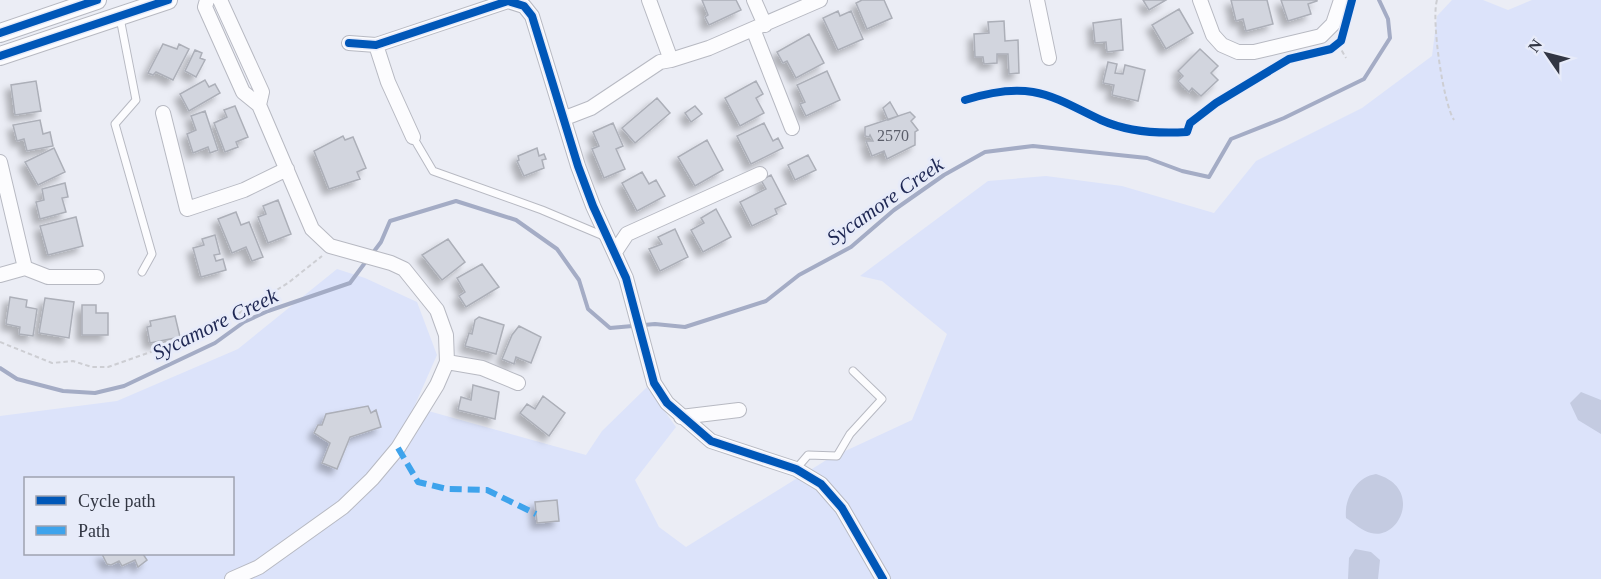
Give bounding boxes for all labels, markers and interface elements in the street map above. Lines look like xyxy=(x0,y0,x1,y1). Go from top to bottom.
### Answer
north arrow xyxy=(1517,24,1577,84)
text: N xyxy=(1525,36,1546,55)
house number: 2570 xyxy=(877,127,909,144)
water label: Sycamore Creek xyxy=(822,152,948,250)
water label: Sycamore Creek xyxy=(148,283,282,365)
legend xyxy=(24,477,234,555)
text: Cycle path xyxy=(78,491,155,511)
text: Path xyxy=(78,521,110,541)

